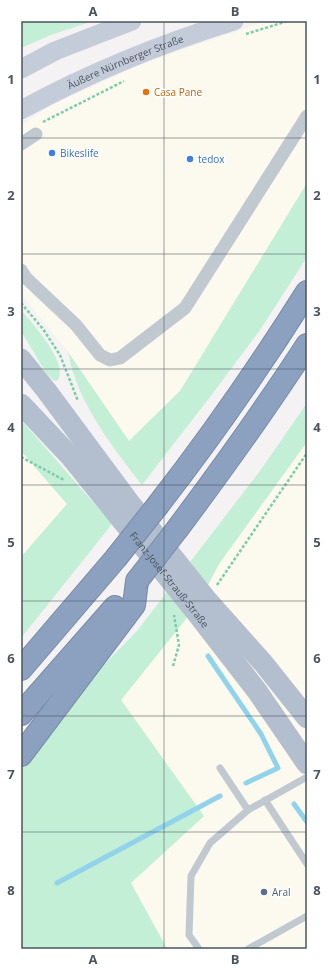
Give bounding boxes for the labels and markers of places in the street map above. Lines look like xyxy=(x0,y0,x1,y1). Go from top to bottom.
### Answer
place label: Casa Pane xyxy=(154,85,202,99)
marker: Casa Pane xyxy=(141,87,151,97)
place label: Bikeslife xyxy=(60,146,99,160)
marker: Bikeslife xyxy=(47,148,57,158)
place label: tedox xyxy=(198,152,225,166)
marker: tedox xyxy=(185,154,195,164)
place label: Aral xyxy=(272,885,291,899)
marker: Aral xyxy=(259,887,269,897)

